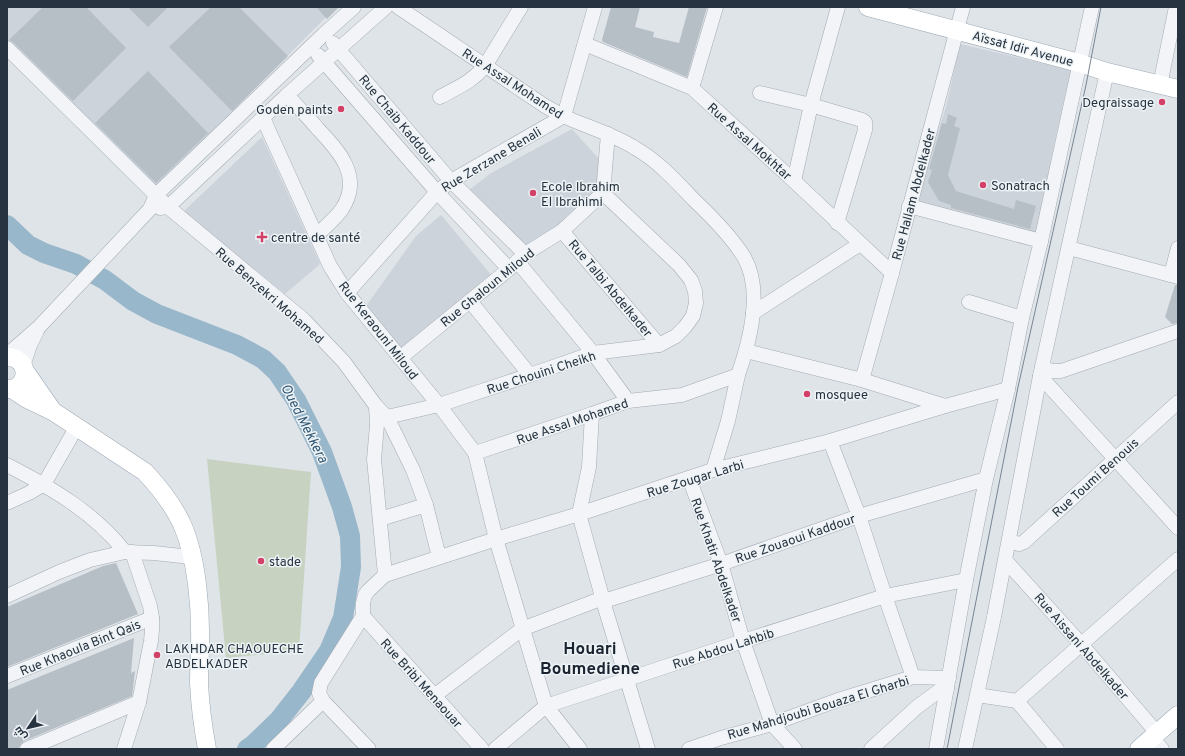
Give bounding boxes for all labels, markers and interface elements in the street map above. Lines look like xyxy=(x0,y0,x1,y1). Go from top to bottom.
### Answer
street label: Aïssat Idir Avenue xyxy=(970,29,1075,71)
street label: Rue Assal Mohamed xyxy=(458,46,565,123)
street label: Rue Chaib Kaddour xyxy=(354,72,439,168)
place label: Degraissage xyxy=(1082,96,1154,112)
marker: Degraissage xyxy=(1157,97,1167,107)
street label: Rue Assal Mokhtar xyxy=(703,100,794,185)
place label: Goden paints xyxy=(256,103,333,119)
marker: Goden paints xyxy=(336,104,346,114)
street label: Rue Zerzane Benali xyxy=(439,125,545,197)
street label: Rue Hallam Abdelkader xyxy=(890,127,940,262)
place label: Sonatrach xyxy=(991,179,1050,195)
place label: Ecole Ibrahim El Ibrahimi xyxy=(541,180,620,211)
marker: Sonatrach xyxy=(978,180,988,190)
marker: Ecole Ibrahim El Ibrahimi xyxy=(528,188,538,198)
marker: centre de santé xyxy=(256,231,268,243)
place label: centre de santé xyxy=(271,231,360,247)
street label: Rue Talbi Abdelkader xyxy=(564,237,655,341)
street label: Rue Benzekri Mohamed xyxy=(211,245,326,348)
street label: Rue Ghaloun Miloud xyxy=(438,246,539,331)
street label: Rue Keraouni Miloud xyxy=(334,279,421,384)
street label: Rue Chouini Cheikh xyxy=(485,349,598,399)
water label: Oued Mekkera xyxy=(276,381,331,467)
place label: mosquee xyxy=(815,388,868,404)
marker: mosquee xyxy=(802,389,812,399)
street label: Rue Assal Mohamed xyxy=(515,396,631,450)
street label: Rue Toumi Benouis xyxy=(1050,435,1143,522)
street label: Rue Zougar Larbi xyxy=(645,458,746,502)
street label: Rue Khatir Abdelkader xyxy=(686,496,744,625)
street label: Rue Zouaoui Kaddour xyxy=(733,512,858,568)
place label: stade xyxy=(269,555,301,571)
marker: stade xyxy=(256,556,266,566)
street label: Rue Aissani Abdelkader xyxy=(1030,590,1131,704)
street label: Rue Khaoula Bint Qais xyxy=(18,617,144,680)
street label: Rue Abdou Lahbib xyxy=(671,626,776,674)
street label: Rue Bribi Menaouar xyxy=(376,636,465,732)
district label: Houari Boumediene xyxy=(540,639,640,681)
place label: LAKHDAR CHAOUECHE ABDELKADER xyxy=(165,642,304,673)
marker: LAKHDAR CHAOUECHE ABDELKADER xyxy=(152,650,162,660)
street label: Rue Mahdjoubi Bouaza El Gharbi xyxy=(726,674,911,744)
north arrow xyxy=(8,708,48,748)
text: ش xyxy=(11,723,30,743)

